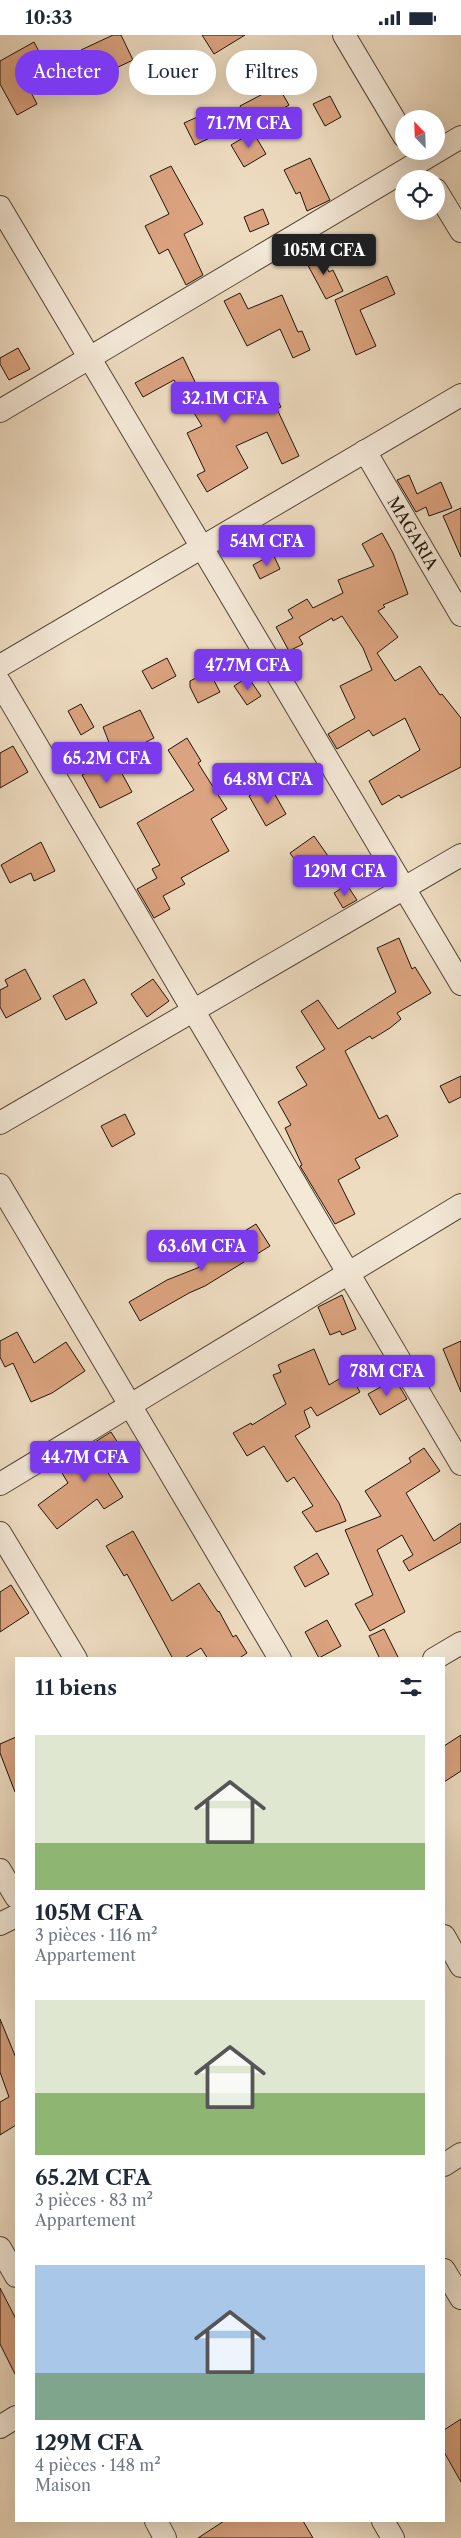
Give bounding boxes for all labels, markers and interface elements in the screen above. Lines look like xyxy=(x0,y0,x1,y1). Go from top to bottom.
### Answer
text: 10:33 xyxy=(25,6,73,29)
chip: Acheter xyxy=(15,50,119,95)
chip: Louer xyxy=(129,50,216,95)
chip: Filtres xyxy=(226,50,317,95)
pin: 71.7M CFA xyxy=(192,107,306,149)
north arrow xyxy=(395,110,445,160)
map controls xyxy=(395,110,445,220)
text: 71.7M CFA xyxy=(207,113,291,133)
button: locate xyxy=(395,170,445,220)
pin: 105M CFA xyxy=(272,233,376,276)
text: 105M CFA xyxy=(283,240,365,260)
pin: 32.1M CFA xyxy=(168,381,282,424)
text: 32.1M CFA xyxy=(182,388,268,408)
street label: MAGARIA xyxy=(383,493,443,574)
pin: 54M CFA xyxy=(221,525,313,567)
text: 54M CFA xyxy=(230,531,304,551)
pin: 47.7M CFA xyxy=(191,649,305,691)
text: 47.7M CFA xyxy=(205,655,291,675)
pin: 65.2M CFA xyxy=(50,741,164,784)
text: 65.2M CFA xyxy=(63,748,151,768)
pin: 64.8M CFA xyxy=(211,763,325,805)
text: 64.8M CFA xyxy=(223,769,313,789)
pin: 129M CFA xyxy=(293,855,397,897)
text: 129M CFA xyxy=(304,861,386,881)
pin: 63.6M CFA xyxy=(145,1229,259,1272)
text: 63.6M CFA xyxy=(158,1236,246,1256)
pin: 78M CFA xyxy=(341,1355,433,1397)
text: 78M CFA xyxy=(350,1361,424,1381)
pin: 44.7M CFA xyxy=(28,1441,142,1483)
text: 44.7M CFA xyxy=(41,1447,129,1467)
icon: filters xyxy=(397,1673,425,1701)
text: 11 biens xyxy=(35,1675,117,1700)
icon: home xyxy=(185,1767,275,1857)
text: 105M CFA xyxy=(35,1900,143,1925)
text: 3 pièces · 116 m² xyxy=(35,1925,158,1945)
text: Appartement xyxy=(35,1945,136,1965)
icon: home xyxy=(185,2032,275,2122)
text: 65.2M CFA xyxy=(35,2165,151,2190)
text: 3 pièces · 83 m² xyxy=(35,2190,153,2210)
text: Appartement xyxy=(35,2210,136,2230)
icon: home xyxy=(185,2297,275,2387)
text: 129M CFA xyxy=(35,2430,143,2455)
text: 4 pièces · 148 m² xyxy=(35,2455,161,2475)
text: Maison xyxy=(35,2475,91,2495)

